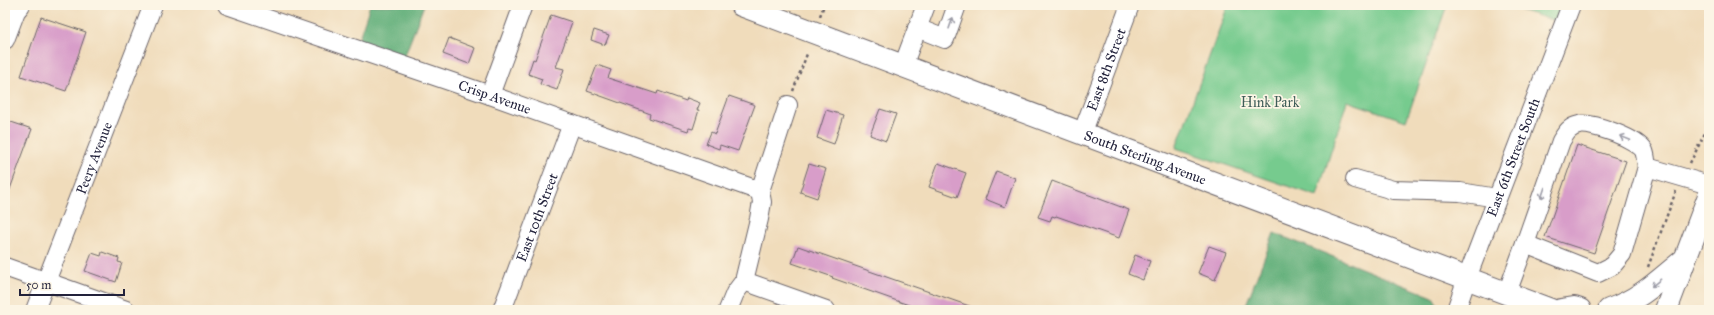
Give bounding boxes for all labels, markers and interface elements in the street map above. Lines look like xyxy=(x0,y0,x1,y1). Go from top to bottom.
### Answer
one-way arrow xyxy=(947,17,955,29)
street label: East 8th Street xyxy=(1083,26,1130,113)
street label: Crisp Avenue xyxy=(456,77,533,118)
park label: Hink Park xyxy=(1241,94,1300,111)
street label: East 6th Street South xyxy=(1483,96,1544,219)
street label: Peery Avenue xyxy=(73,119,116,197)
street label: South Sterling Avenue xyxy=(1082,127,1209,189)
one-way arrow xyxy=(1620,133,1632,141)
street label: East 10th Street xyxy=(513,171,562,264)
one-way arrow xyxy=(1539,187,1546,200)
scale bar xyxy=(20,271,124,297)
text: 50 m xyxy=(26,278,51,292)
one-way arrow xyxy=(1650,279,1661,288)

